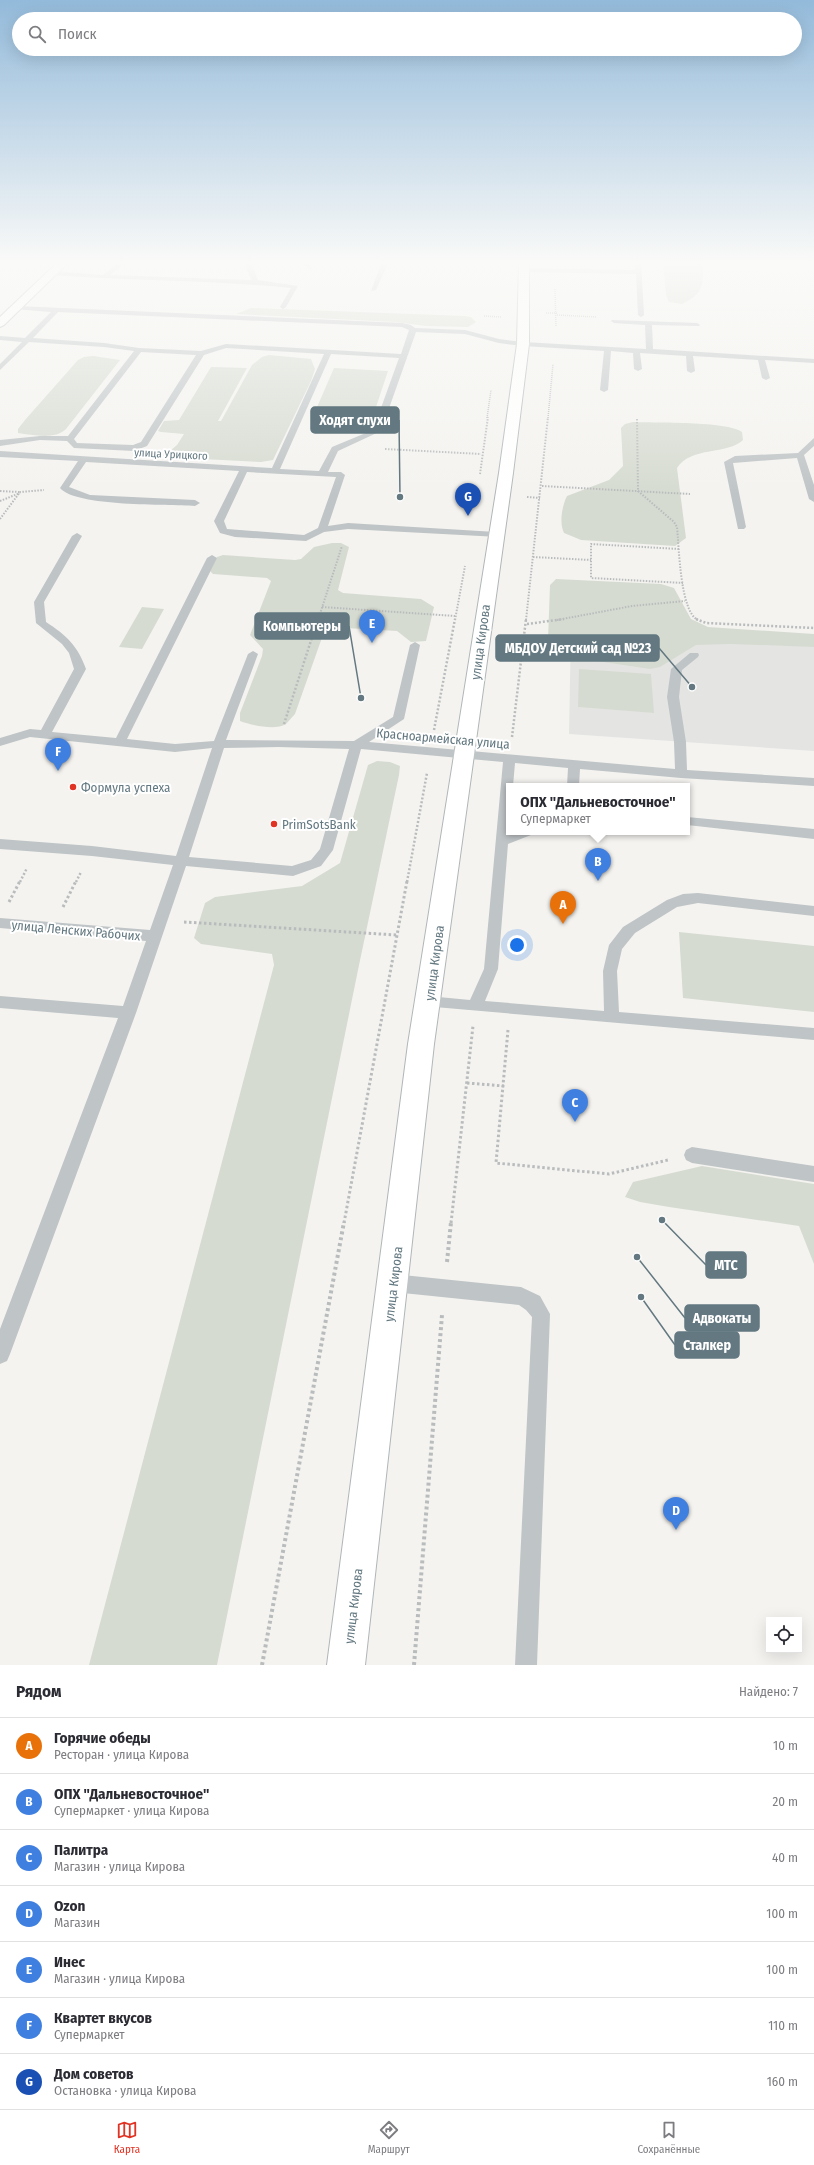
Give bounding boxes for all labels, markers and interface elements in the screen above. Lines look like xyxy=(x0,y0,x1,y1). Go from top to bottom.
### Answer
search box xyxy=(12,12,802,56)
icon: search xyxy=(26,23,48,45)
text: Поиск xyxy=(58,25,96,43)
callout: Ходят слухи xyxy=(311,407,399,433)
text: Ходят слухи xyxy=(318,412,391,429)
street label: улица Урицкого xyxy=(134,446,208,463)
pin: G xyxy=(455,483,481,516)
street label: улица Кирова xyxy=(468,603,493,681)
pin: E xyxy=(359,610,385,643)
callout: Компьютеры xyxy=(255,613,349,639)
text: Компьютеры xyxy=(263,618,341,635)
callout: МБДОУ Детский сад №23 xyxy=(496,635,659,661)
text: МБДОУ Детский сад №23 xyxy=(505,640,652,657)
street label: Красноармейская улица xyxy=(376,725,510,752)
pin: F xyxy=(45,738,71,771)
place label: Формула успеха xyxy=(81,780,170,795)
marker: Формула успеха xyxy=(68,782,78,792)
popup xyxy=(506,783,690,835)
text: ОПХ "Дальневосточное" xyxy=(520,793,676,811)
text: Супермаркет xyxy=(520,811,591,826)
place label: PrimSotsBank xyxy=(282,817,357,832)
marker: PrimSotsBank xyxy=(269,819,279,829)
pin: B xyxy=(585,848,611,881)
pin: A xyxy=(550,891,576,924)
street label: улица Ленских Рабочих xyxy=(11,917,141,944)
street label: улица Кирова xyxy=(422,924,447,1002)
your location xyxy=(507,935,527,955)
pin: C xyxy=(562,1089,588,1122)
street label: улица Кирова xyxy=(381,1245,406,1323)
callout: МТС xyxy=(706,1252,746,1278)
text: МТС xyxy=(714,1257,738,1274)
callout: Адвокаты xyxy=(685,1305,759,1331)
text: Адвокаты xyxy=(692,1310,751,1327)
callout: Сталкер xyxy=(675,1332,739,1358)
text: Сталкер xyxy=(683,1337,731,1354)
pin: D xyxy=(663,1497,689,1530)
street label: улица Кирова xyxy=(341,1567,366,1645)
map controls xyxy=(766,1617,802,1653)
button: locate xyxy=(766,1617,802,1653)
text: Рядом xyxy=(16,1681,61,1702)
text: Найдено: 7 xyxy=(739,1684,798,1699)
text: Горячие обеды xyxy=(54,1729,151,1747)
text: A xyxy=(25,1738,33,1753)
text: 10 m xyxy=(773,1738,798,1753)
text: Ресторан · улица Кирова xyxy=(54,1747,189,1762)
text: ОПХ "Дальневосточное" xyxy=(54,1785,209,1803)
text: B xyxy=(25,1794,33,1809)
text: 20 m xyxy=(772,1794,798,1809)
text: Супермаркет · улица Кирова xyxy=(54,1803,210,1818)
text: Палитра xyxy=(54,1841,108,1859)
text: C xyxy=(26,1850,32,1865)
text: 40 m xyxy=(772,1850,798,1865)
text: Магазин · улица Кирова xyxy=(54,1859,185,1874)
text: Ozon xyxy=(54,1897,85,1915)
text: D xyxy=(25,1906,33,1921)
text: 100 m xyxy=(766,1906,798,1921)
text: Магазин xyxy=(54,1915,100,1930)
text: Инес xyxy=(54,1953,85,1971)
text: E xyxy=(26,1962,32,1977)
text: 100 m xyxy=(766,1962,798,1977)
text: Магазин · улица Кирова xyxy=(54,1971,185,1986)
text: Квартет вкусов xyxy=(54,2009,152,2027)
text: F xyxy=(26,2018,32,2033)
text: 110 m xyxy=(768,2018,798,2033)
text: Супермаркет xyxy=(54,2027,125,2042)
text: Дом советов xyxy=(54,2065,134,2083)
text: G xyxy=(25,2074,33,2089)
text: 160 m xyxy=(767,2074,798,2089)
text: Остановка · улица Кирова xyxy=(54,2083,196,2098)
tab: Карта xyxy=(114,2119,140,2156)
tab: Маршрут xyxy=(368,2119,410,2156)
tab: Сохранённые xyxy=(637,2119,700,2156)

